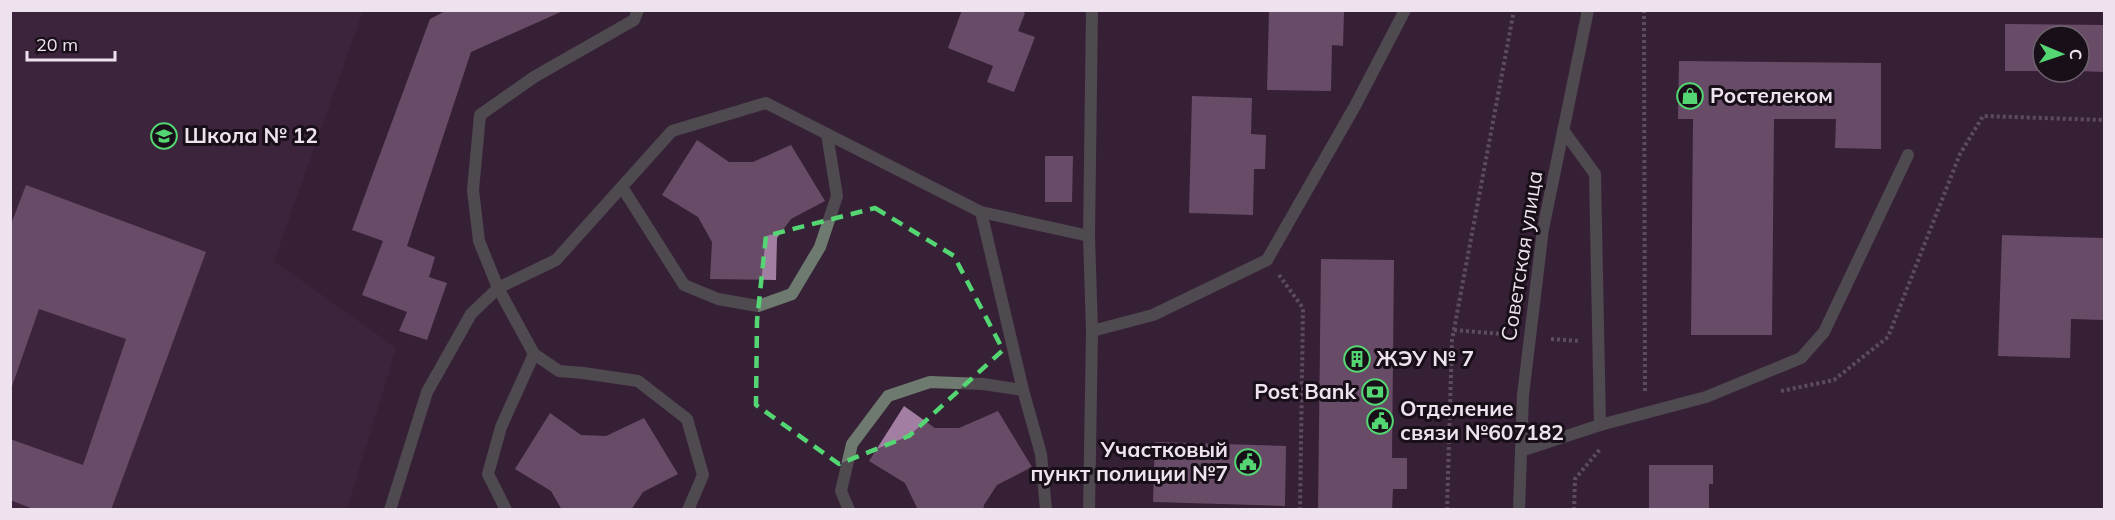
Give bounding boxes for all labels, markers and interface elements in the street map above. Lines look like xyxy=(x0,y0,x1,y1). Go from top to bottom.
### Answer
scale bar xyxy=(27,24,116,62)
north arrow xyxy=(2031,24,2091,84)
text: 20 m xyxy=(36,33,78,56)
text: С xyxy=(2066,49,2086,60)
shop icon: Ростелеком xyxy=(1675,81,1705,111)
place label: Ростелеком xyxy=(1710,82,1833,108)
school or university icon: Школа № 12 xyxy=(149,121,179,151)
place label: Школа № 12 xyxy=(184,122,318,148)
street label: Советская улица xyxy=(1495,169,1547,343)
building icon: ЖЭУ № 7 xyxy=(1342,344,1372,374)
place label: ЖЭУ № 7 xyxy=(1376,345,1474,371)
bank icon: Post Bank xyxy=(1360,377,1390,407)
place label: Post Bank xyxy=(1254,378,1356,404)
place label: Отделение связи №607182 xyxy=(1400,395,1564,445)
public building icon: Отделение связи №607182 xyxy=(1365,406,1395,436)
place label: Участковый пункт полиции №7 xyxy=(1030,436,1228,486)
public building icon: Участковый пункт полиции №7 xyxy=(1233,447,1263,477)

